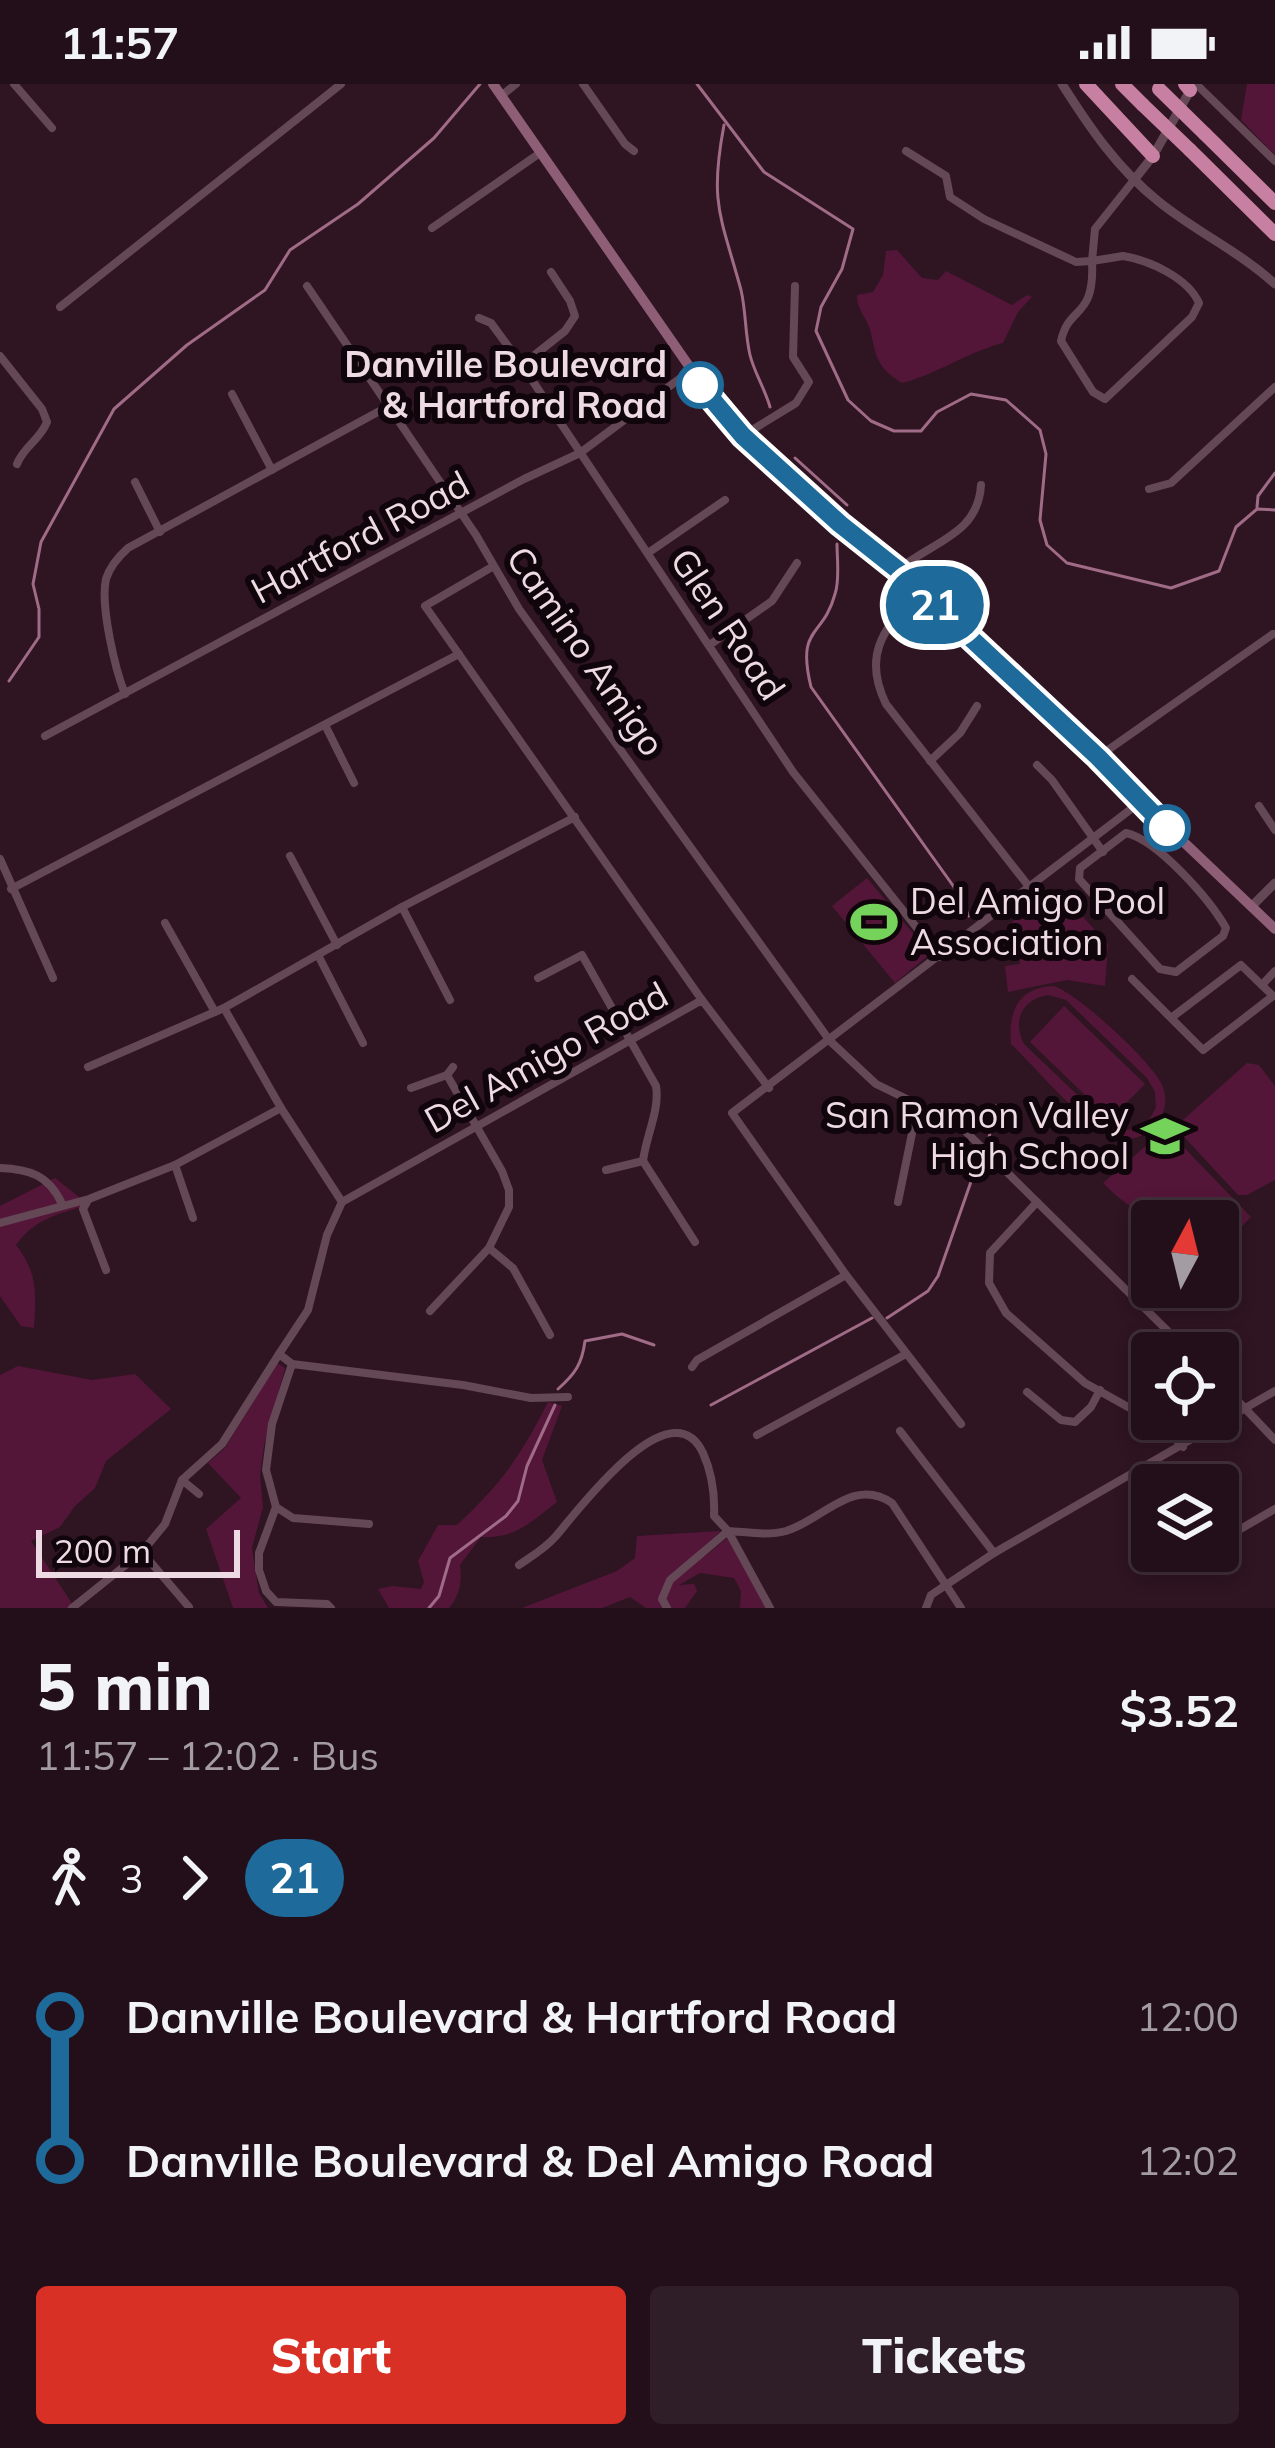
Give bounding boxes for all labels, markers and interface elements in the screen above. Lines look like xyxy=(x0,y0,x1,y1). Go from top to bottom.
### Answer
text: 11:57 xyxy=(60,14,179,70)
place label: Danville Boulevard & Hartford Road xyxy=(344,341,667,427)
marker: Danville Boulevard & Hartford Road xyxy=(678,363,722,407)
street label: Hartford Road xyxy=(243,460,476,613)
street label: Camino Amigo xyxy=(497,537,675,764)
street label: Glen Road xyxy=(661,539,795,708)
line badge: 21 xyxy=(881,566,989,644)
text: 21 xyxy=(910,578,960,631)
unlabelled marker xyxy=(1145,806,1189,850)
place label: Del Amigo Pool Association xyxy=(910,878,1165,964)
sports icon: Del Amigo Pool Association xyxy=(849,897,899,947)
street label: Del Amigo Road xyxy=(416,971,675,1142)
place label: San Ramon Valley High School xyxy=(825,1092,1129,1178)
school or university icon: San Ramon Valley High School xyxy=(1140,1111,1190,1161)
north arrow xyxy=(1131,1200,1239,1308)
map controls xyxy=(1131,1200,1239,1572)
button: locate xyxy=(1131,1332,1239,1440)
button: layers xyxy=(1131,1464,1239,1572)
scale bar xyxy=(36,1524,240,1577)
text: 200 m xyxy=(54,1530,151,1571)
text: 5 min xyxy=(36,1644,213,1727)
text: $3.52 xyxy=(1120,1682,1239,1738)
text: 11:57 – 12:02 · Bus xyxy=(36,1731,379,1780)
icon: walk xyxy=(36,1845,102,1911)
icon: forward xyxy=(161,1845,227,1911)
text: 21 xyxy=(269,1851,320,1904)
text: 3 xyxy=(120,1854,143,1903)
text: Danville Boulevard & Hartford Road xyxy=(126,1988,897,2044)
text: 12:00 xyxy=(1137,1992,1239,2041)
text: Danville Boulevard & Del Amigo Road xyxy=(126,2132,935,2188)
text: 12:02 xyxy=(1137,2136,1239,2185)
button: Start xyxy=(36,2286,626,2424)
button: Tickets xyxy=(650,2286,1239,2424)

